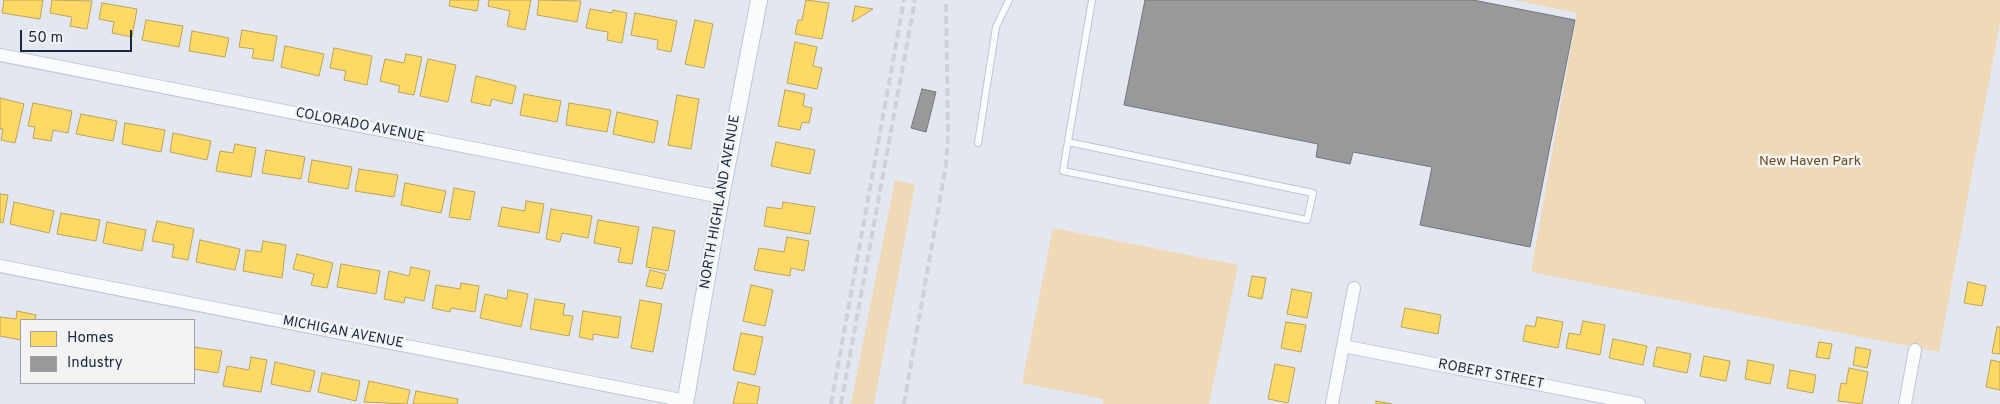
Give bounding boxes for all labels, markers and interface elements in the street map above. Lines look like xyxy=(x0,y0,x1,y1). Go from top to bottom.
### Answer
scale bar xyxy=(22,20,135,52)
text: 50 m xyxy=(28,29,63,48)
street label: COLORADO AVENUE xyxy=(294,105,426,147)
street label: NORTH HIGHLAND AVENUE xyxy=(697,114,745,290)
park label: New Haven Park xyxy=(1759,154,1861,170)
street label: MICHIGAN AVENUE xyxy=(281,313,405,353)
legend xyxy=(20,319,195,384)
text: Homes xyxy=(67,329,114,348)
text: Industry xyxy=(67,354,123,373)
street label: ROBERT STREET xyxy=(1437,356,1545,394)

